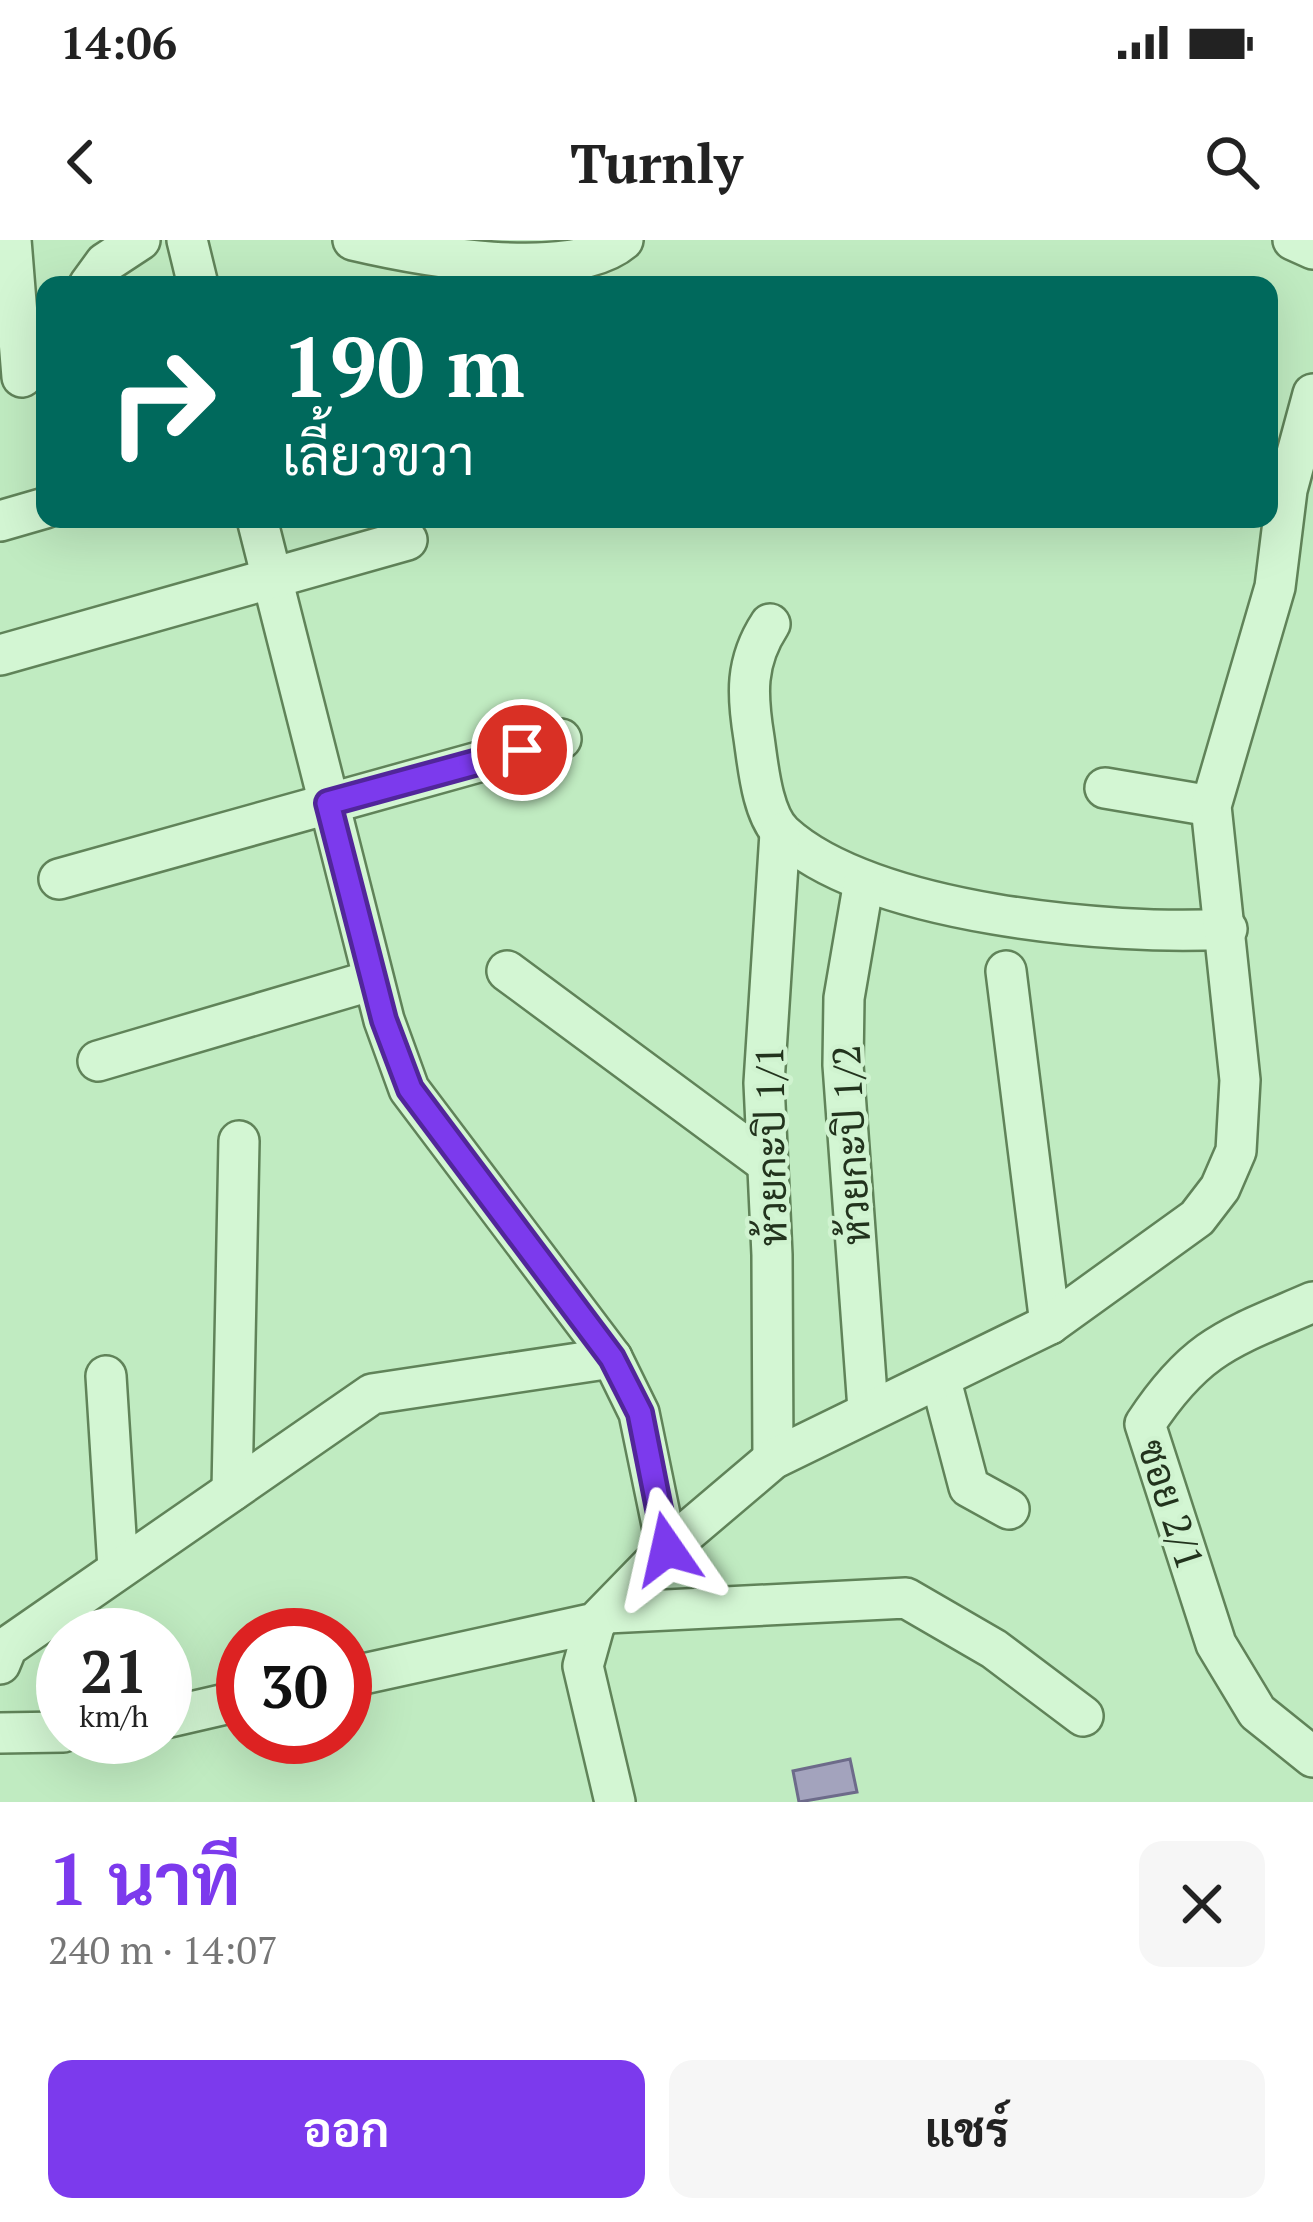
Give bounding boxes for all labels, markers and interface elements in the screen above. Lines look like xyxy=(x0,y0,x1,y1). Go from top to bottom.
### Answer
text: 14:06 xyxy=(60,12,177,72)
text: Turnly xyxy=(570,127,743,198)
icon: back xyxy=(48,129,114,195)
icon: search xyxy=(1199,129,1265,195)
text: 190 m xyxy=(282,310,525,421)
icon: right xyxy=(84,324,240,480)
text: เลี้ยวขวา xyxy=(282,419,475,490)
pin xyxy=(471,699,573,801)
icon: arrive xyxy=(489,717,555,783)
street label: ห้วยกะปิ 1/2 xyxy=(819,1044,881,1246)
street label: ห้วยกะปิ 1/1 xyxy=(742,1045,798,1247)
street label: ซอย 2/1 xyxy=(1127,1432,1217,1576)
position arrow xyxy=(604,1486,730,1612)
speed limit sign: 30 xyxy=(216,1608,372,1764)
text: 21 xyxy=(80,1631,148,1710)
text: km/h xyxy=(79,1696,149,1736)
text: 1 นาที xyxy=(48,1830,240,1926)
button: close xyxy=(1139,1841,1265,1967)
text: 240 m · 14:07 xyxy=(48,1923,278,1975)
button: ออก xyxy=(48,2060,645,2198)
button: แชร์ xyxy=(669,2060,1265,2198)

